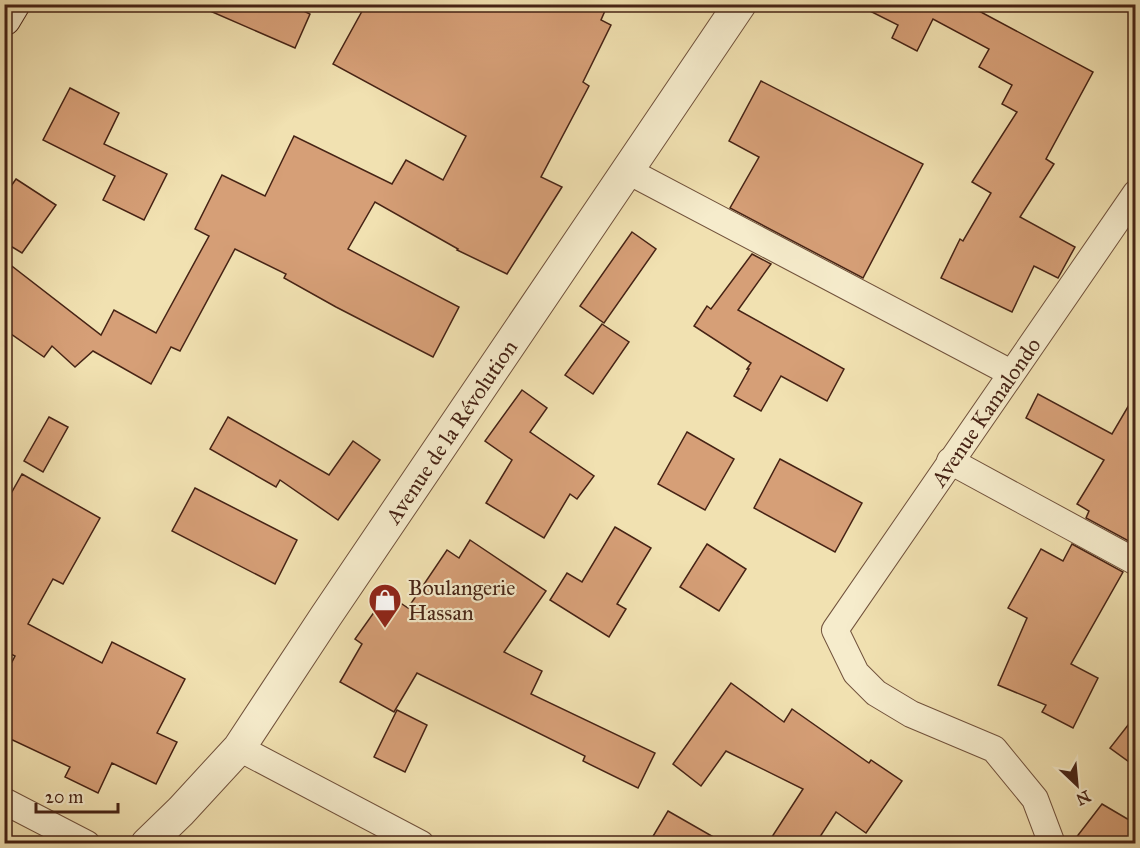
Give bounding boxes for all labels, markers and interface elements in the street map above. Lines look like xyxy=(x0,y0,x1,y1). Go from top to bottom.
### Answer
street label: Avenue Kamalondo xyxy=(925,332,1047,492)
street label: Avenue de la Révolution xyxy=(379,334,523,530)
place label: Boulangerie Hassan xyxy=(408,574,515,626)
shop icon: Boulangerie Hassan xyxy=(367,582,403,629)
north arrow xyxy=(1047,755,1107,815)
scale bar xyxy=(36,776,118,814)
text: 20 m xyxy=(45,786,83,808)
text: N xyxy=(1073,787,1094,810)

